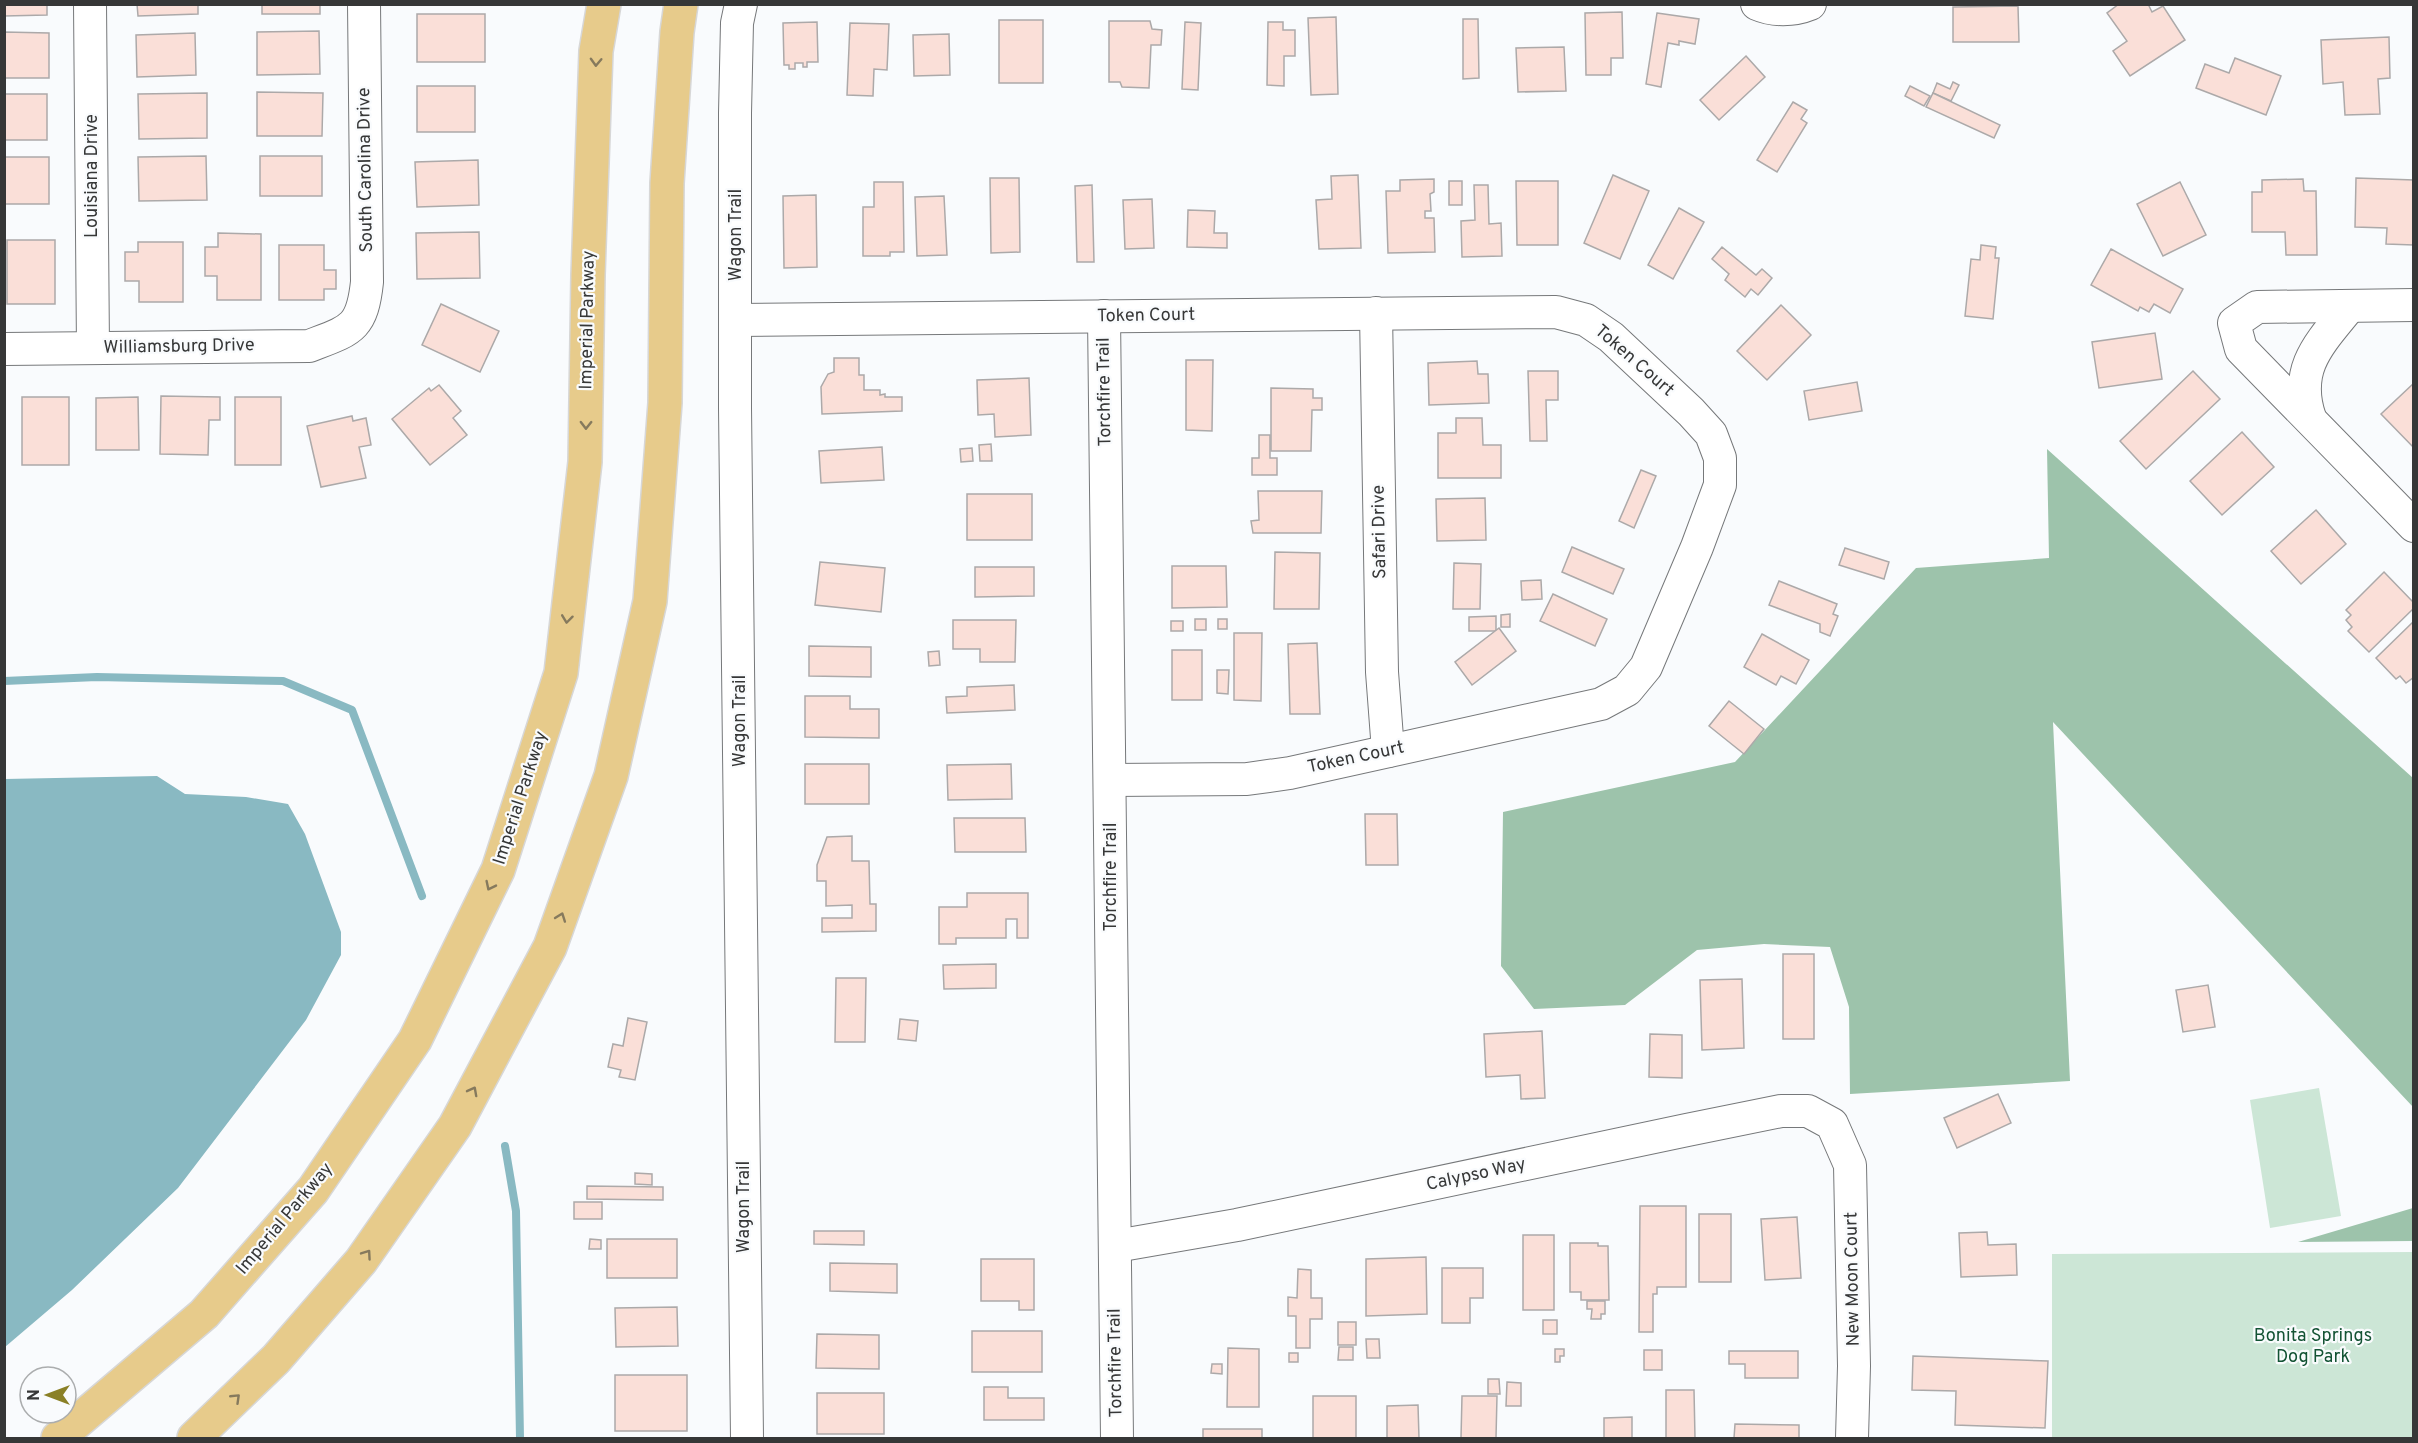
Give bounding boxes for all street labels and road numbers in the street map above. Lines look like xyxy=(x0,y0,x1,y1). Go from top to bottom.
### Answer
street label: South Carolina Drive xyxy=(353,87,379,253)
street label: Louisiana Drive xyxy=(81,114,104,238)
street label: Wagon Trail xyxy=(725,189,748,281)
street label: Imperial Parkway xyxy=(575,250,601,390)
street label: Token Court xyxy=(1097,304,1195,328)
street label: Token Court xyxy=(1589,320,1679,402)
street label: Williamsburg Drive xyxy=(103,334,255,360)
street label: Torchfire Trail xyxy=(1093,337,1117,447)
street label: Safari Drive xyxy=(1368,485,1392,579)
street label: Wagon Trail xyxy=(729,675,752,767)
street label: Imperial Parkway xyxy=(489,728,553,868)
street label: Token Court xyxy=(1306,737,1406,779)
street label: Torchfire Trail xyxy=(1100,822,1123,932)
street label: Calypso Way xyxy=(1424,1153,1528,1197)
street label: Imperial Parkway xyxy=(231,1158,339,1280)
street label: Wagon Trail xyxy=(733,1161,756,1253)
street label: New Moon Court xyxy=(1840,1211,1866,1347)
street label: Torchfire Trail xyxy=(1104,1308,1128,1418)

